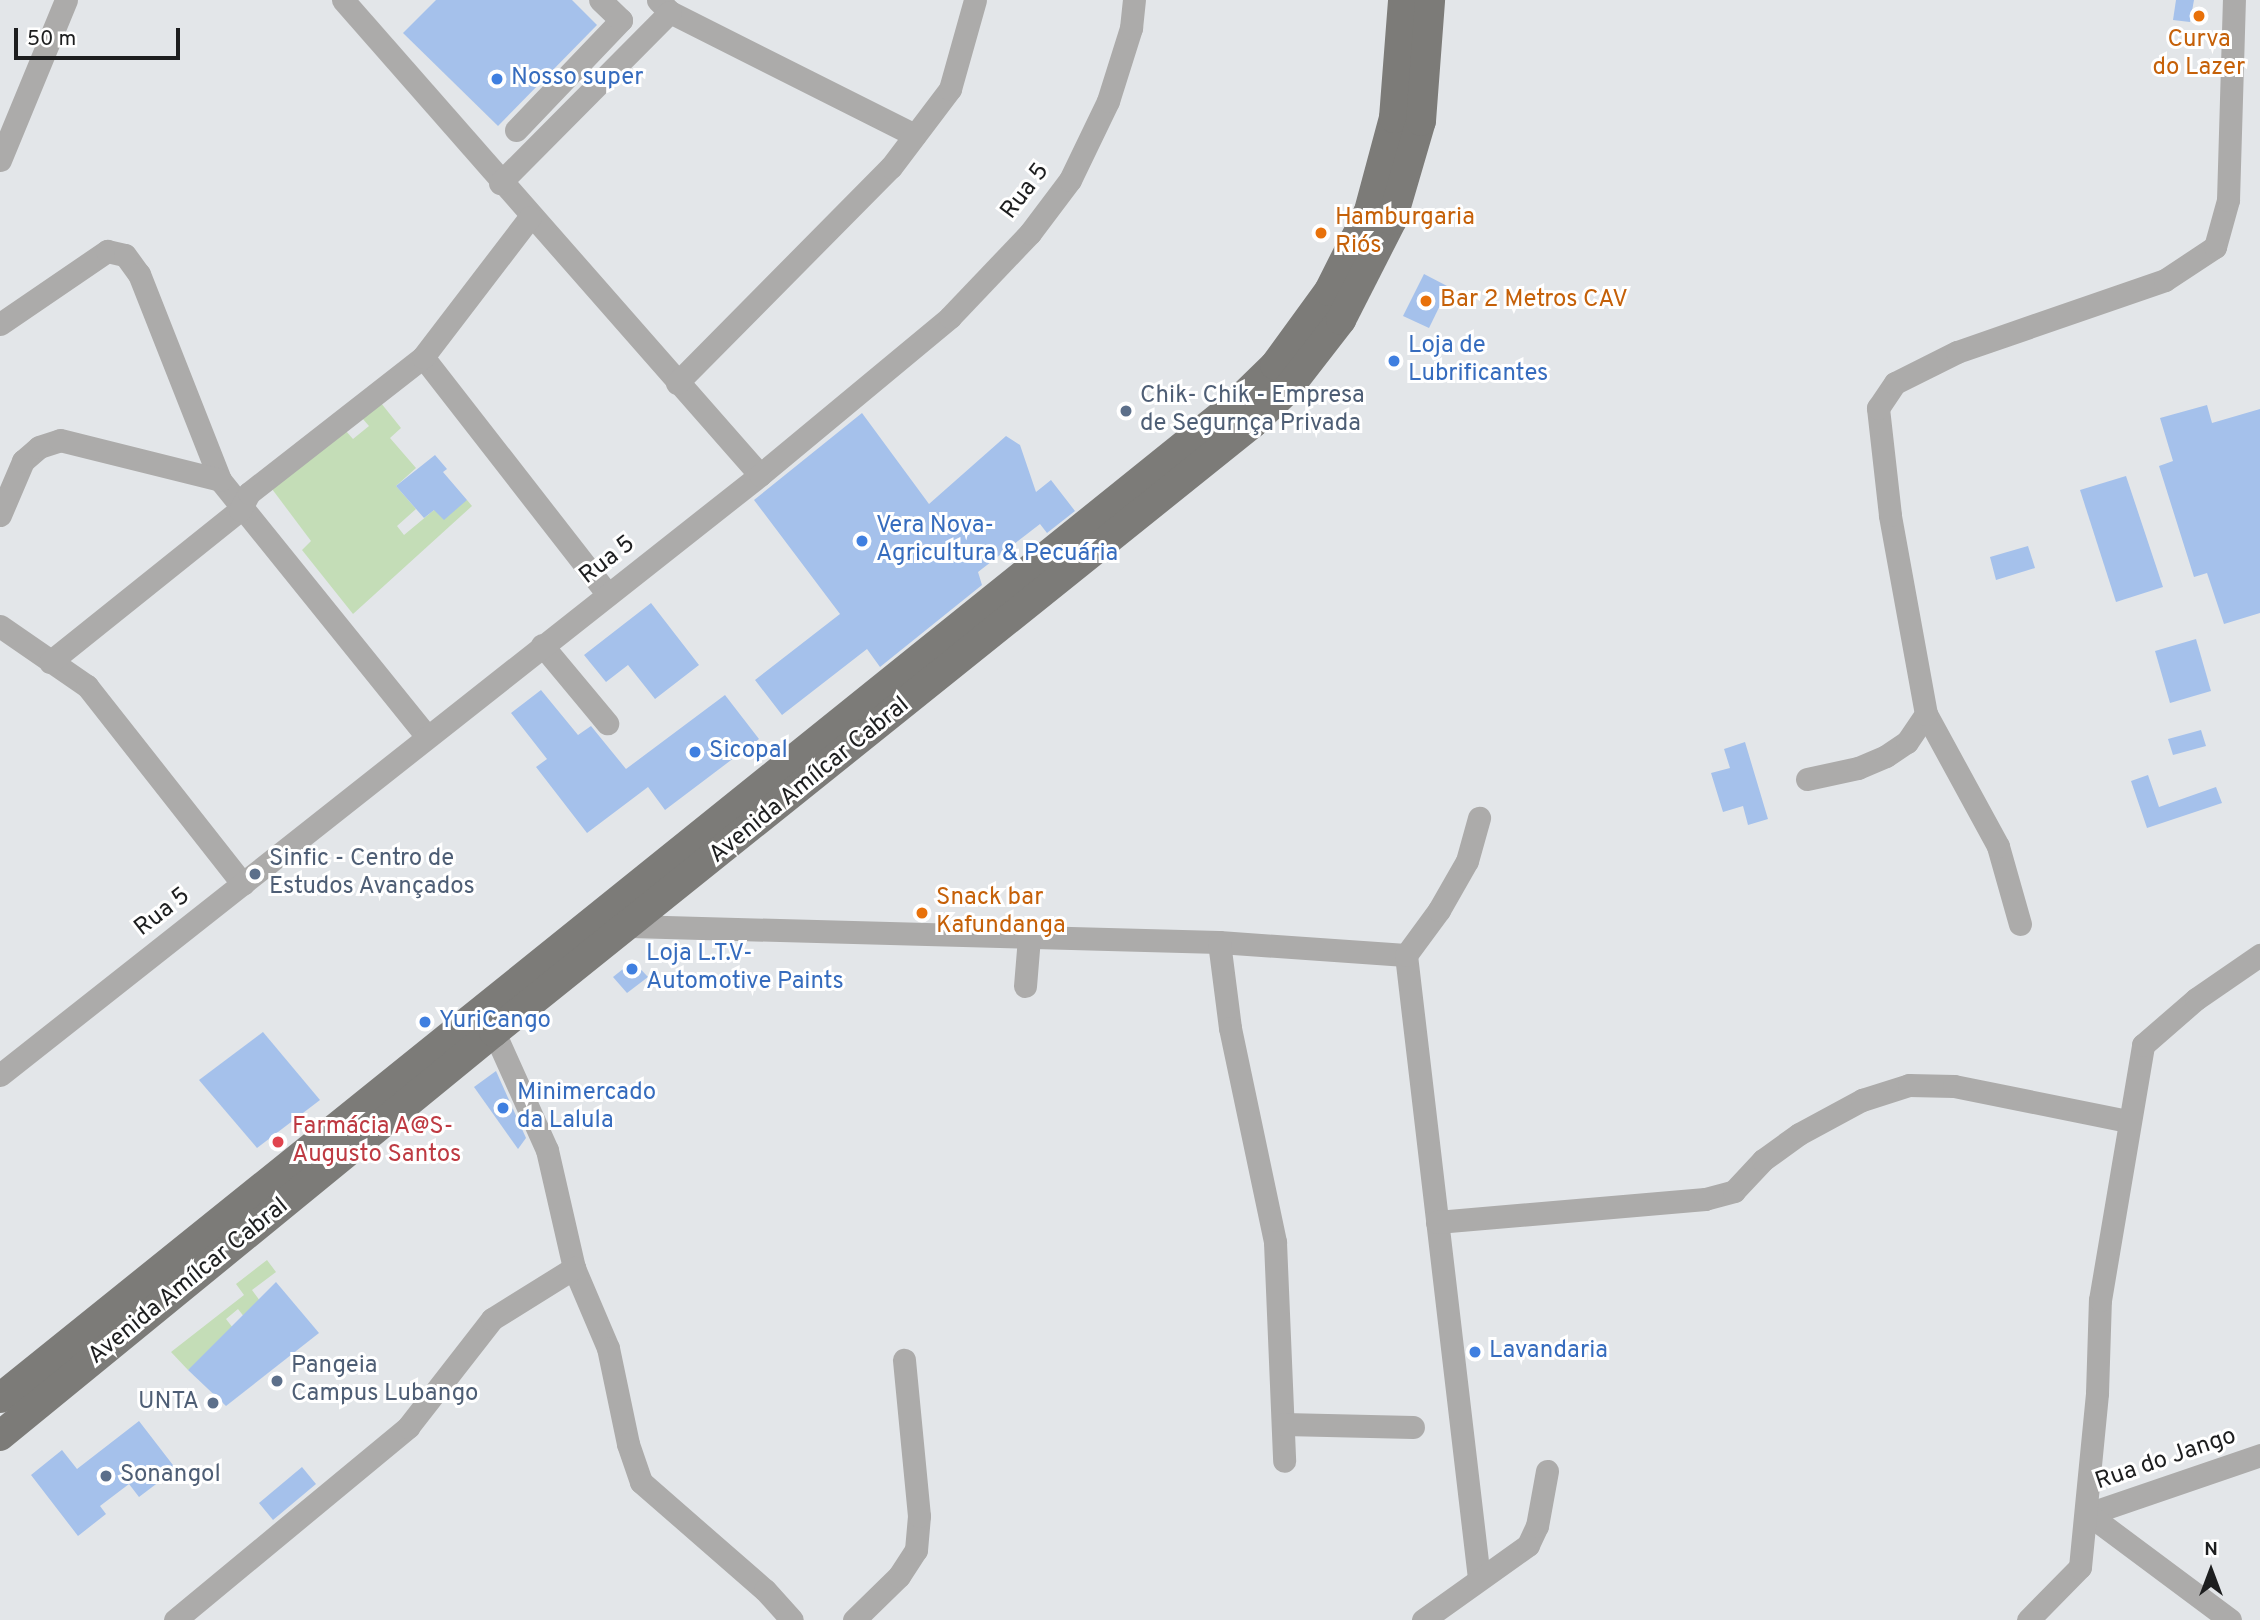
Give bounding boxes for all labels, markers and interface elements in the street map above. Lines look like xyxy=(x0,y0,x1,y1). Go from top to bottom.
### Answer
marker: Curva do Lazer xyxy=(2191,8,2207,24)
scale bar xyxy=(18,14,184,58)
text: 50 m xyxy=(27,26,76,53)
place label: Curva do Lazer xyxy=(2153,27,2245,83)
place label: Nosso super xyxy=(511,65,644,93)
marker: Nosso super xyxy=(489,71,505,87)
street label: Rua 5 xyxy=(996,158,1056,226)
place label: Hamburgaria Rio´s xyxy=(1335,205,1475,261)
marker: Hamburgaria Rio´s xyxy=(1313,225,1329,241)
place label: Bar 2 Metros CAV xyxy=(1440,287,1628,315)
marker: Bar 2 Metros CAV xyxy=(1418,293,1434,309)
place label: Loja de Lubrificantes xyxy=(1408,333,1548,389)
marker: Loja de Lubrificantes xyxy=(1386,353,1402,369)
place label: Chik- Chik - Empresa de Segurnça Privada xyxy=(1140,383,1365,439)
marker: Chik- Chik - Empresa de Segurnça Privada xyxy=(1118,403,1134,419)
place label: Vera Nova- Agricultura & Pecuária xyxy=(876,513,1118,569)
street label: Rua 5 xyxy=(575,530,641,592)
marker: Vera Nova- Agricultura & Pecuária xyxy=(854,533,870,549)
street label: Avenida Amílcar Cabral xyxy=(704,691,916,871)
place label: Sicopal xyxy=(709,738,788,766)
marker: Sicopal xyxy=(687,744,703,760)
place label: Sinfic - Centro de Estudos Avançados xyxy=(269,846,476,902)
marker: Sinfic - Centro de Estudos Avançados xyxy=(247,866,263,882)
street label: Rua 5 xyxy=(130,882,196,944)
place label: Snack bar Kafundanga xyxy=(936,885,1066,941)
marker: Snack bar Kafundanga xyxy=(914,905,930,921)
place label: Loja L.T.V- Automotive Paints xyxy=(646,941,844,997)
marker: Loja L.T.V- Automotive Paints xyxy=(624,961,640,977)
place label: YuriCango xyxy=(439,1008,551,1036)
marker: YuriCango xyxy=(417,1014,433,1030)
place label: Minimercado da Lalula xyxy=(517,1080,656,1136)
marker: Minimercado da Lalula xyxy=(495,1100,511,1116)
place label: Farmácia A@S- Augusto Santos xyxy=(292,1114,461,1170)
marker: Farmácia A@S- Augusto Santos xyxy=(270,1134,286,1150)
street label: Avenida Amílcar Cabral xyxy=(83,1192,295,1372)
place label: Lavandaria xyxy=(1489,1338,1608,1366)
marker: Lavandaria xyxy=(1467,1344,1483,1360)
place label: Pangeia Campus Lubango xyxy=(291,1353,478,1409)
marker: Pangeia Campus Lubango xyxy=(269,1373,285,1389)
place label: UNTA xyxy=(138,1389,199,1417)
marker: UNTA xyxy=(205,1395,221,1411)
street label: Rua do Jango xyxy=(2092,1422,2240,1498)
place label: Sonangol xyxy=(120,1462,221,1490)
marker: Sonangol xyxy=(98,1468,114,1484)
north arrow xyxy=(2176,1536,2246,1606)
text: N xyxy=(2204,1538,2218,1562)

